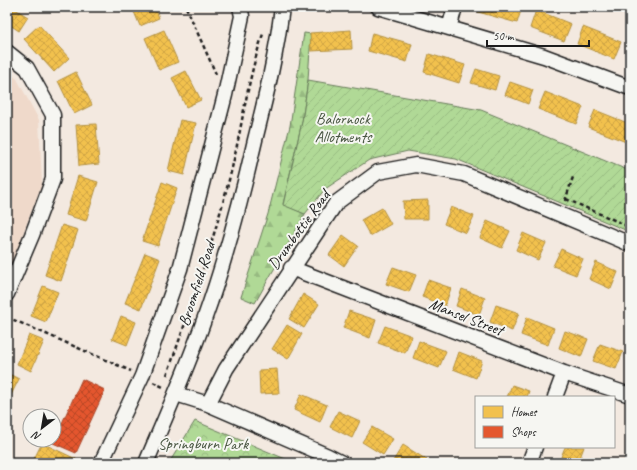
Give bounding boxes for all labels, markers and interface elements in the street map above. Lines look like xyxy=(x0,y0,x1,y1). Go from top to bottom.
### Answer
scale bar xyxy=(487,22,589,48)
text: 50 m xyxy=(493,28,515,44)
park label: Balornock Allotments xyxy=(315,109,373,147)
street label: Drumbottie Road xyxy=(264,184,336,274)
street label: Broomfield Road xyxy=(174,237,221,329)
street label: Mansel Street xyxy=(426,294,508,341)
legend xyxy=(475,396,615,448)
text: Homes xyxy=(511,404,538,420)
north arrow xyxy=(22,408,62,448)
text: Shops xyxy=(511,424,536,440)
text: N xyxy=(28,428,43,444)
park label: Springburn Park xyxy=(158,434,249,454)

